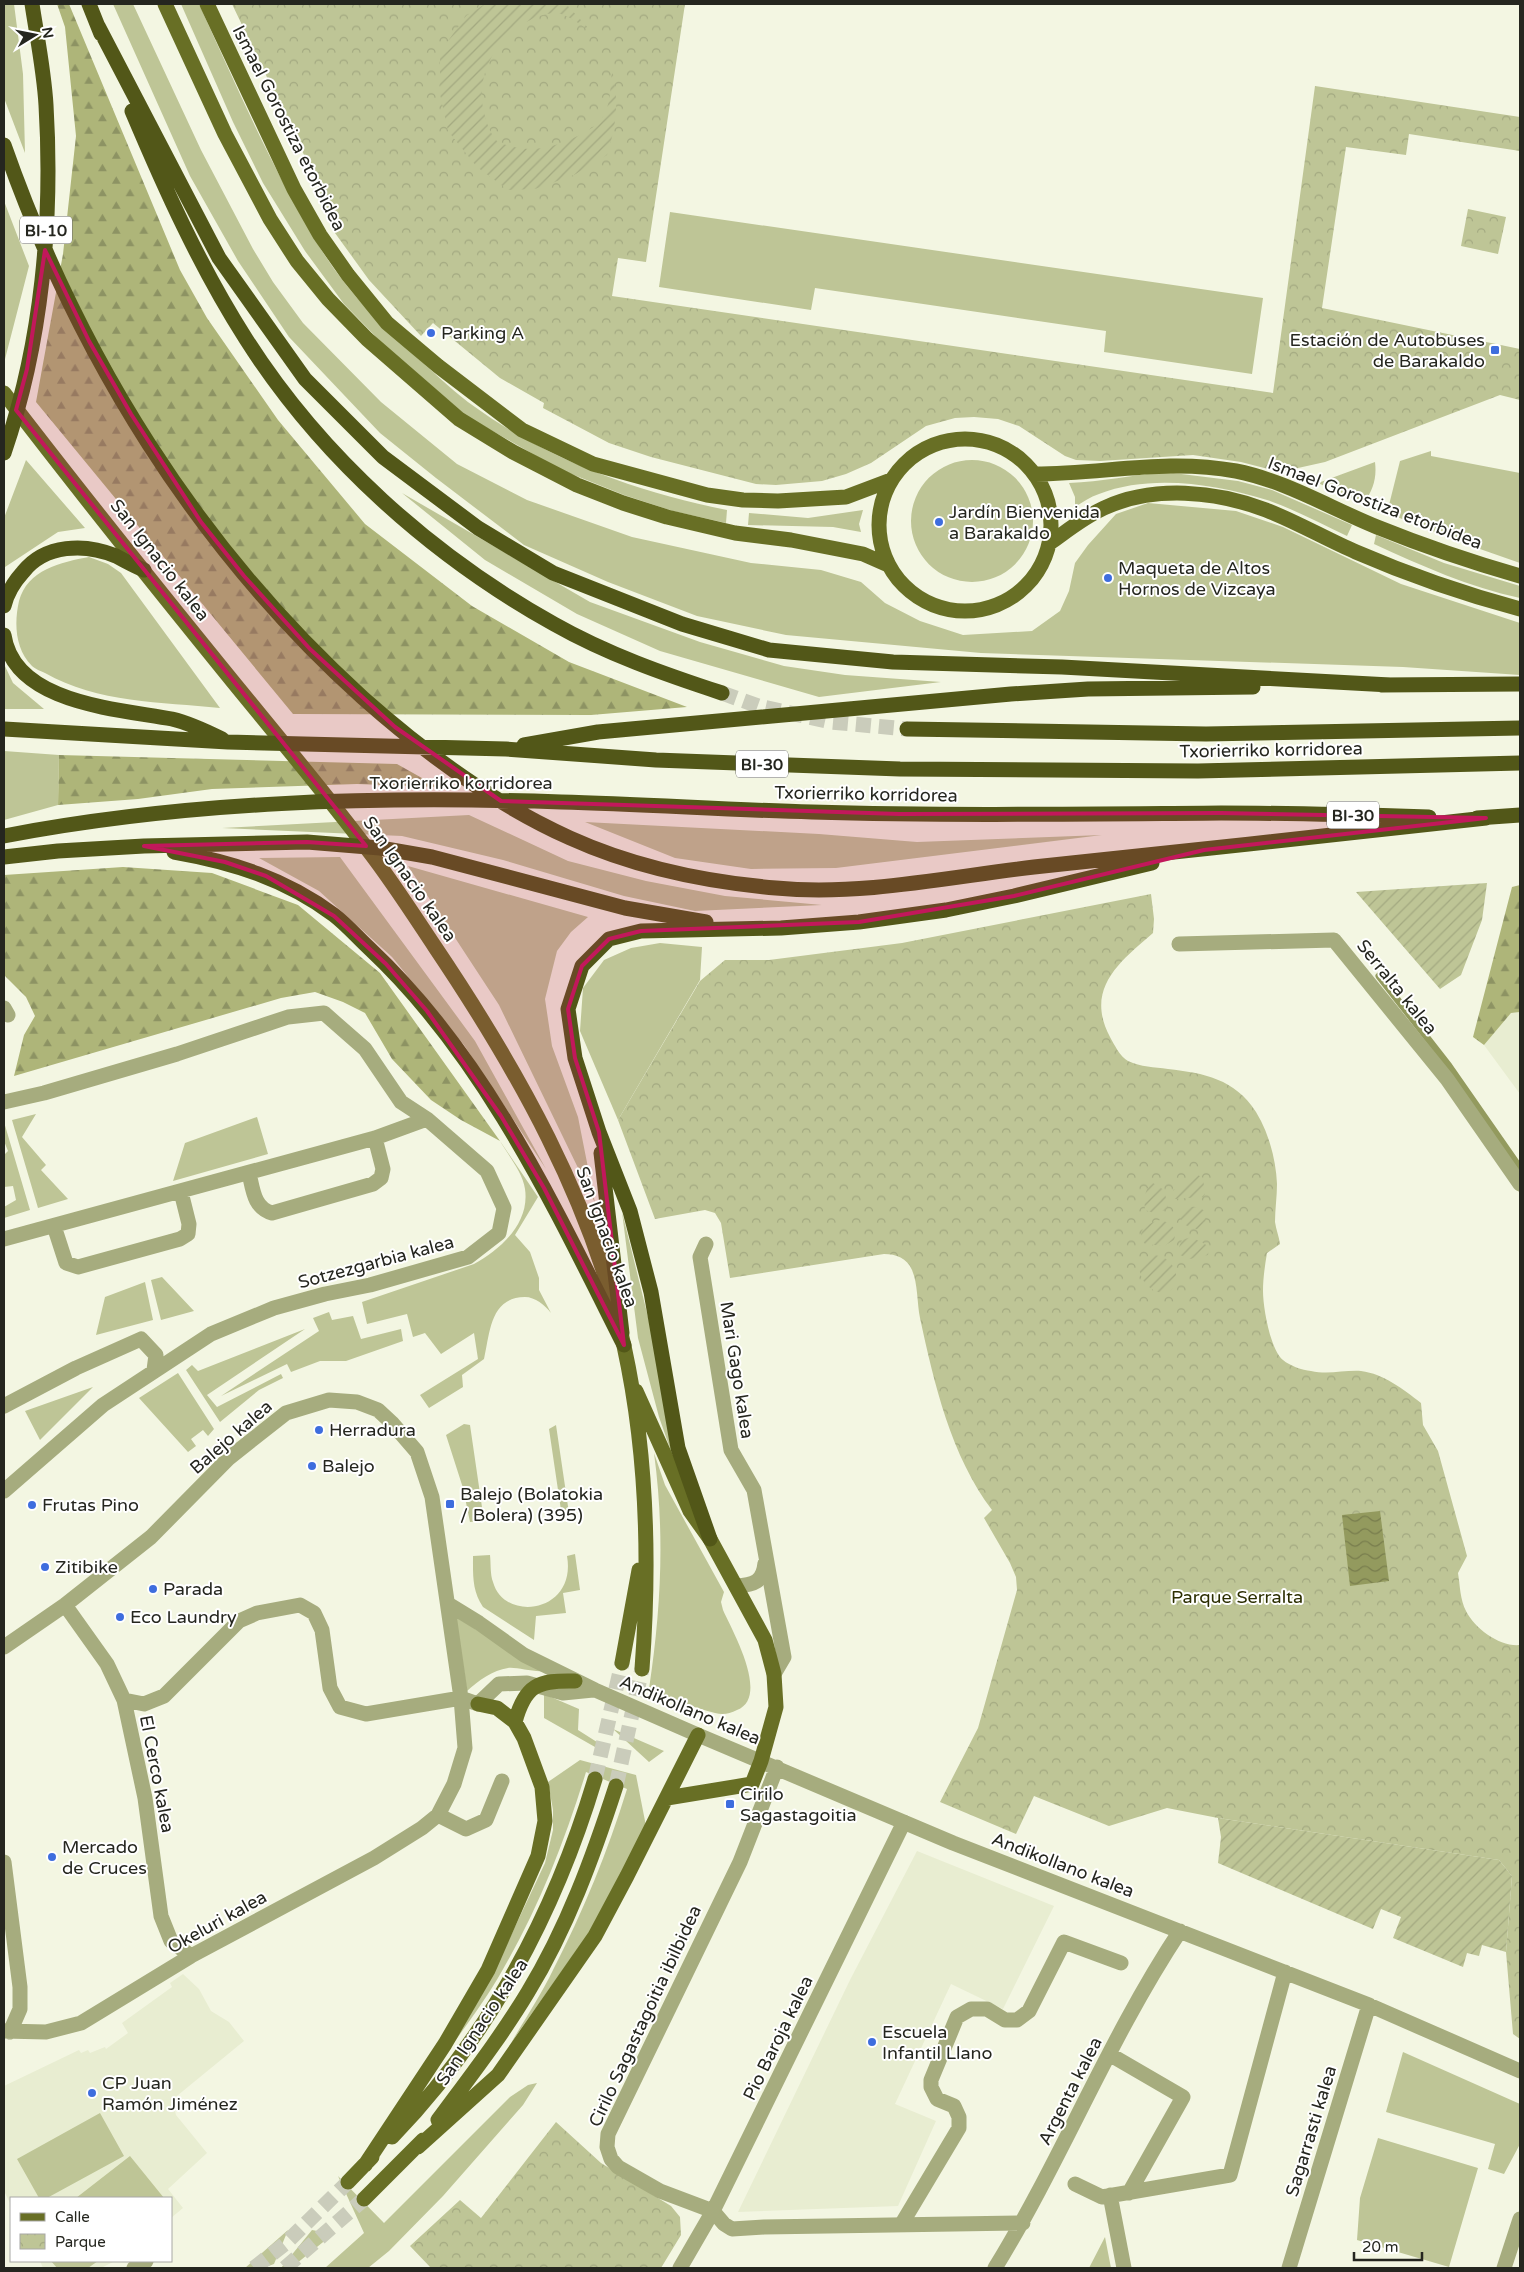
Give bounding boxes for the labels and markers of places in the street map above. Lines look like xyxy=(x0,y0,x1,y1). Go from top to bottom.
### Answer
place label: Parking A xyxy=(441,322,524,344)
marker: Parking A xyxy=(425,327,437,339)
place label: Estación de Autobuses de Barakaldo xyxy=(1290,329,1485,372)
marker: Estación de Autobuses de Barakaldo xyxy=(1489,344,1501,356)
place label: Jardín Bienvenida a Barakaldo xyxy=(949,501,1100,544)
marker: Jardín Bienvenida a Barakaldo xyxy=(933,516,945,528)
place label: Maqueta de Altos Hornos de Vizcaya xyxy=(1118,557,1276,600)
marker: Maqueta de Altos Hornos de Vizcaya xyxy=(1102,572,1114,584)
place label: Herradura xyxy=(329,1419,416,1441)
marker: Herradura xyxy=(313,1424,325,1436)
place label: Balejo xyxy=(322,1455,375,1477)
marker: Balejo xyxy=(306,1460,318,1472)
place label: Balejo (Bolatokia / Bolera) (395) xyxy=(460,1483,603,1526)
place label: Frutas Pino xyxy=(42,1494,139,1516)
marker: Balejo (Bolatokia / Bolera) (395) xyxy=(444,1498,456,1510)
marker: Frutas Pino xyxy=(26,1499,38,1511)
place label: Zitibike xyxy=(55,1556,118,1578)
marker: Zitibike xyxy=(39,1561,51,1573)
place label: Parada xyxy=(163,1578,223,1600)
marker: Parada xyxy=(147,1583,159,1595)
place label: Eco Laundry xyxy=(130,1606,237,1628)
marker: Eco Laundry xyxy=(114,1611,126,1623)
place label: Cirilo Sagastagoitia xyxy=(740,1783,857,1826)
marker: Cirilo Sagastagoitia xyxy=(724,1798,736,1810)
place label: Mercado de Cruces xyxy=(62,1836,147,1879)
marker: Mercado de Cruces xyxy=(46,1851,58,1863)
place label: Escuela Infantil Llano xyxy=(882,2021,993,2064)
marker: Escuela Infantil Llano xyxy=(866,2036,878,2048)
place label: CP Juan Ramón Jiménez xyxy=(102,2072,238,2115)
marker: CP Juan Ramón Jiménez xyxy=(86,2087,98,2099)

